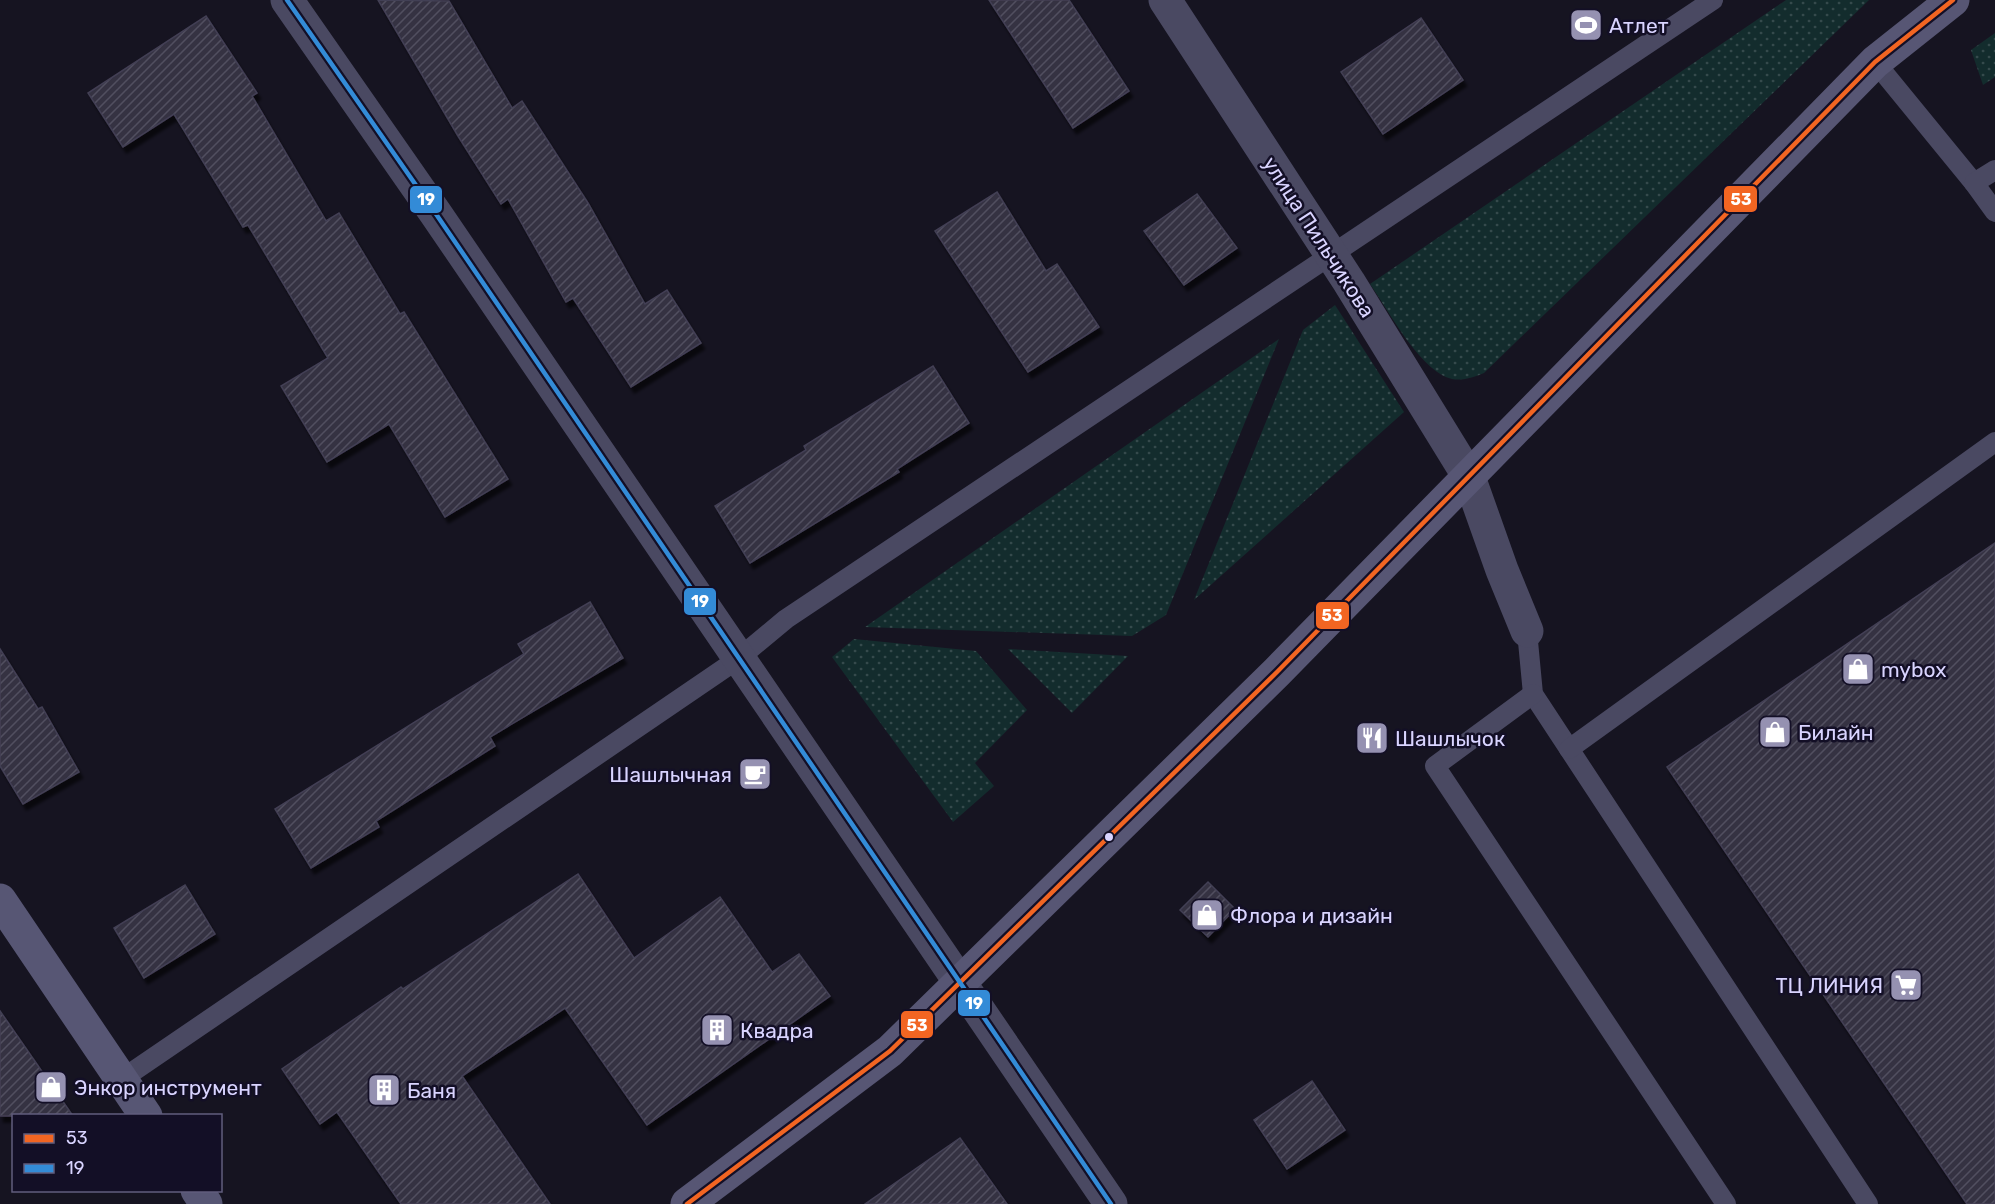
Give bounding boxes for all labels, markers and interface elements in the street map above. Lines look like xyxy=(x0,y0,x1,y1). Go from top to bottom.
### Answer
sports icon: Атлет xyxy=(1568,7,1604,43)
place label: Атлет xyxy=(1609,13,1669,38)
street label: улица Пильчикова xyxy=(1258,152,1380,322)
line badge: 19 xyxy=(409,185,443,214)
line badge: 53 xyxy=(1723,185,1758,213)
text: 19 xyxy=(417,190,435,209)
text: 53 xyxy=(1731,190,1751,209)
line badge: 19 xyxy=(683,587,717,616)
text: 19 xyxy=(691,592,709,611)
line badge: 53 xyxy=(1315,601,1350,630)
text: 53 xyxy=(1322,606,1342,625)
shop icon: mybox xyxy=(1840,651,1876,687)
place label: mybox xyxy=(1881,657,1947,682)
shop icon: Билайн xyxy=(1757,714,1793,750)
restaurant icon: Шашлычок xyxy=(1354,720,1390,756)
place label: Билайн xyxy=(1798,720,1874,745)
place label: Шашлычок xyxy=(1395,726,1505,751)
cafe icon: Шашлычная xyxy=(737,756,773,792)
place label: Шашлычная xyxy=(609,762,732,787)
unlabelled marker xyxy=(1103,831,1115,843)
shop icon: Флора и дизайн xyxy=(1189,897,1225,933)
place label: Флора и дизайн xyxy=(1230,903,1393,928)
supermarket icon: ТЦ ЛИНИЯ xyxy=(1888,967,1924,1003)
place label: ТЦ ЛИНИЯ xyxy=(1775,973,1883,998)
line badge: 19 xyxy=(957,989,991,1017)
text: 19 xyxy=(965,994,983,1013)
line badge: 53 xyxy=(900,1010,934,1039)
building icon: Квадра xyxy=(699,1012,735,1048)
text: 53 xyxy=(907,1016,927,1035)
place label: Квадра xyxy=(740,1018,814,1043)
shop icon: Энкор инструмент xyxy=(33,1069,69,1105)
building icon: Баня xyxy=(366,1072,402,1108)
place label: Энкор инструмент xyxy=(74,1075,262,1100)
place label: Баня xyxy=(407,1078,456,1103)
legend xyxy=(12,1114,222,1192)
text: 53 xyxy=(66,1127,88,1149)
text: 19 xyxy=(66,1157,84,1179)

